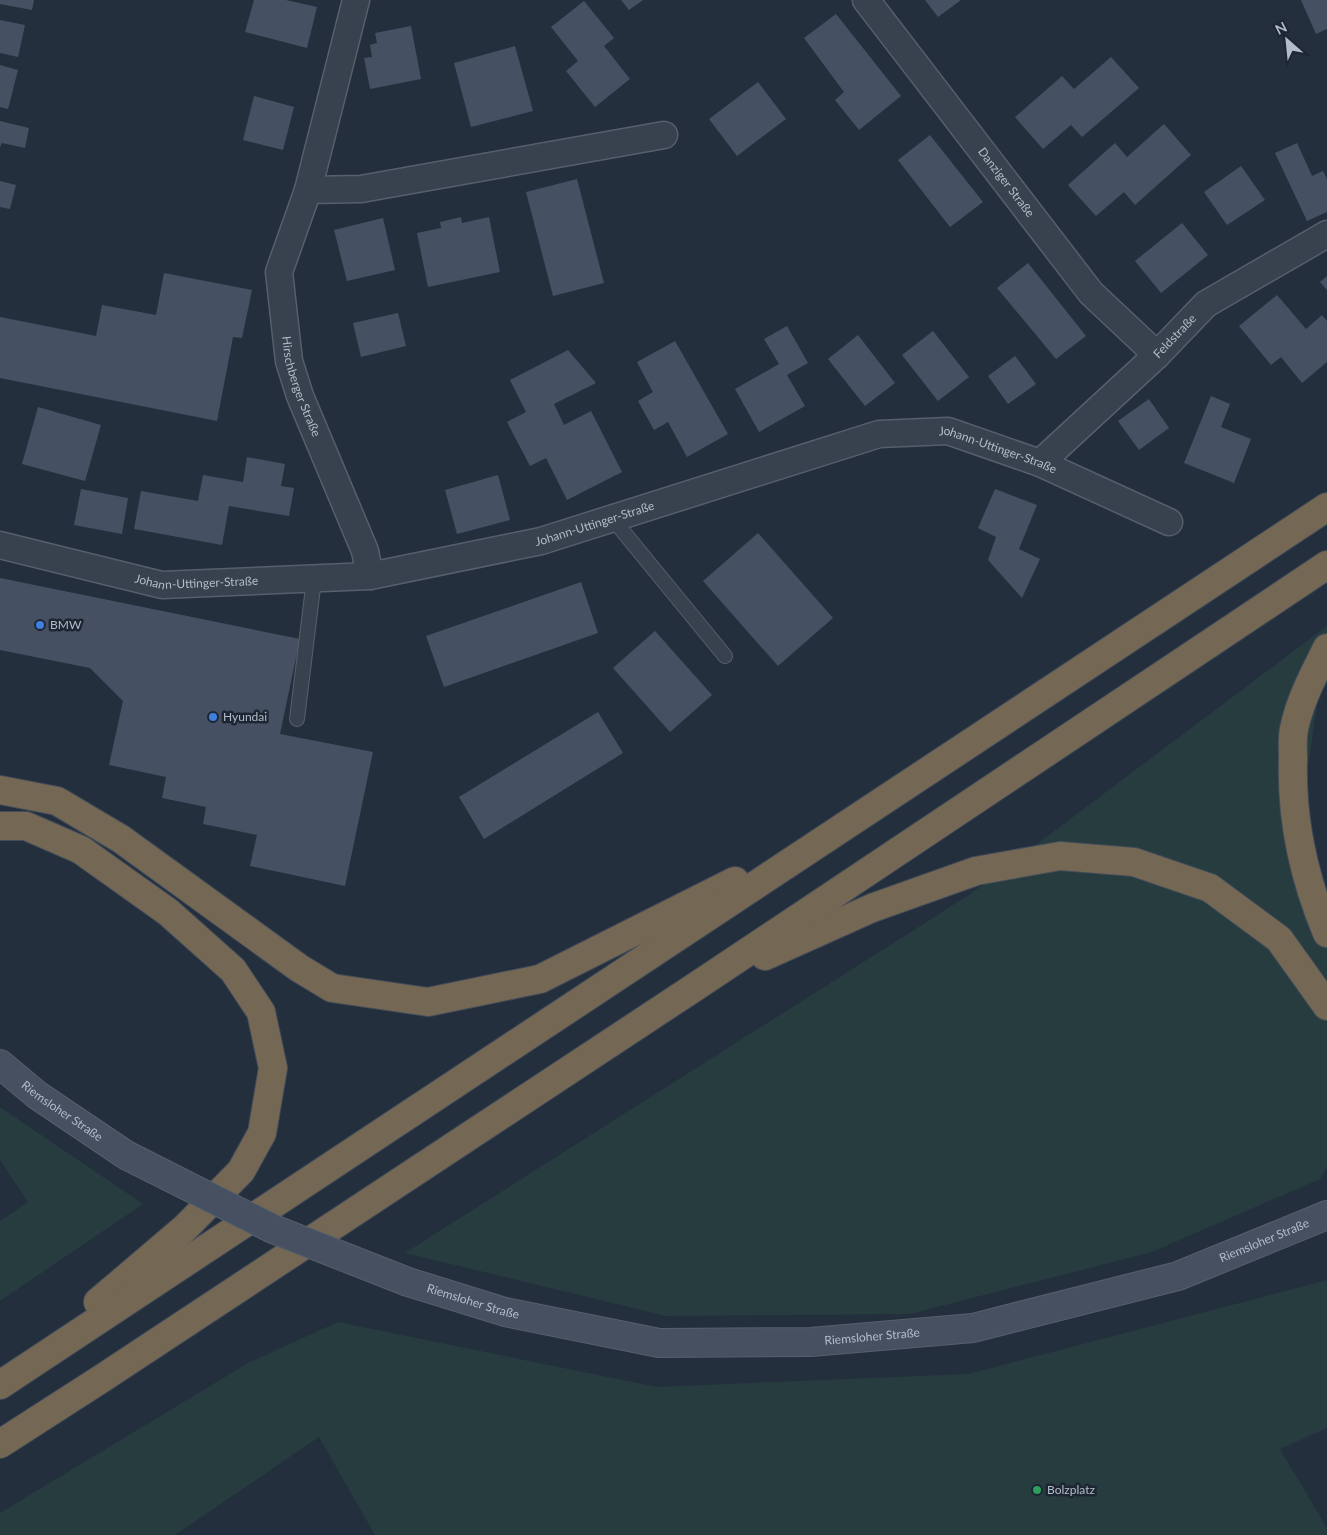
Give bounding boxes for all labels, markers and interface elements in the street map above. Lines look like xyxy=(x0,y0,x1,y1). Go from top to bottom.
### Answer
north arrow xyxy=(1262,15,1312,65)
text: N xyxy=(1272,18,1290,38)
street label: Danziger Straße xyxy=(975,144,1038,220)
street label: Feldstraße xyxy=(1150,311,1199,361)
street label: Hirschberger Straße xyxy=(279,335,324,439)
street label: Johann-Uttinger-Straße xyxy=(938,423,1059,477)
street label: Johann-Uttinger-Straße xyxy=(534,498,656,549)
street label: Johann-Uttinger-Straße xyxy=(133,571,258,593)
place label: BMW xyxy=(50,617,82,632)
marker: BMW xyxy=(34,619,46,631)
place label: Hyundai xyxy=(223,709,267,724)
marker: Hyundai xyxy=(207,711,219,723)
street label: Riemsloher Straße xyxy=(19,1077,106,1144)
street label: Riemsloher Straße xyxy=(1217,1215,1311,1265)
street label: Riemsloher Straße xyxy=(425,1280,521,1322)
street label: Riemsloher Straße xyxy=(824,1325,920,1348)
place label: Bolzplatz xyxy=(1047,1482,1095,1497)
marker: Bolzplatz xyxy=(1031,1484,1043,1496)

